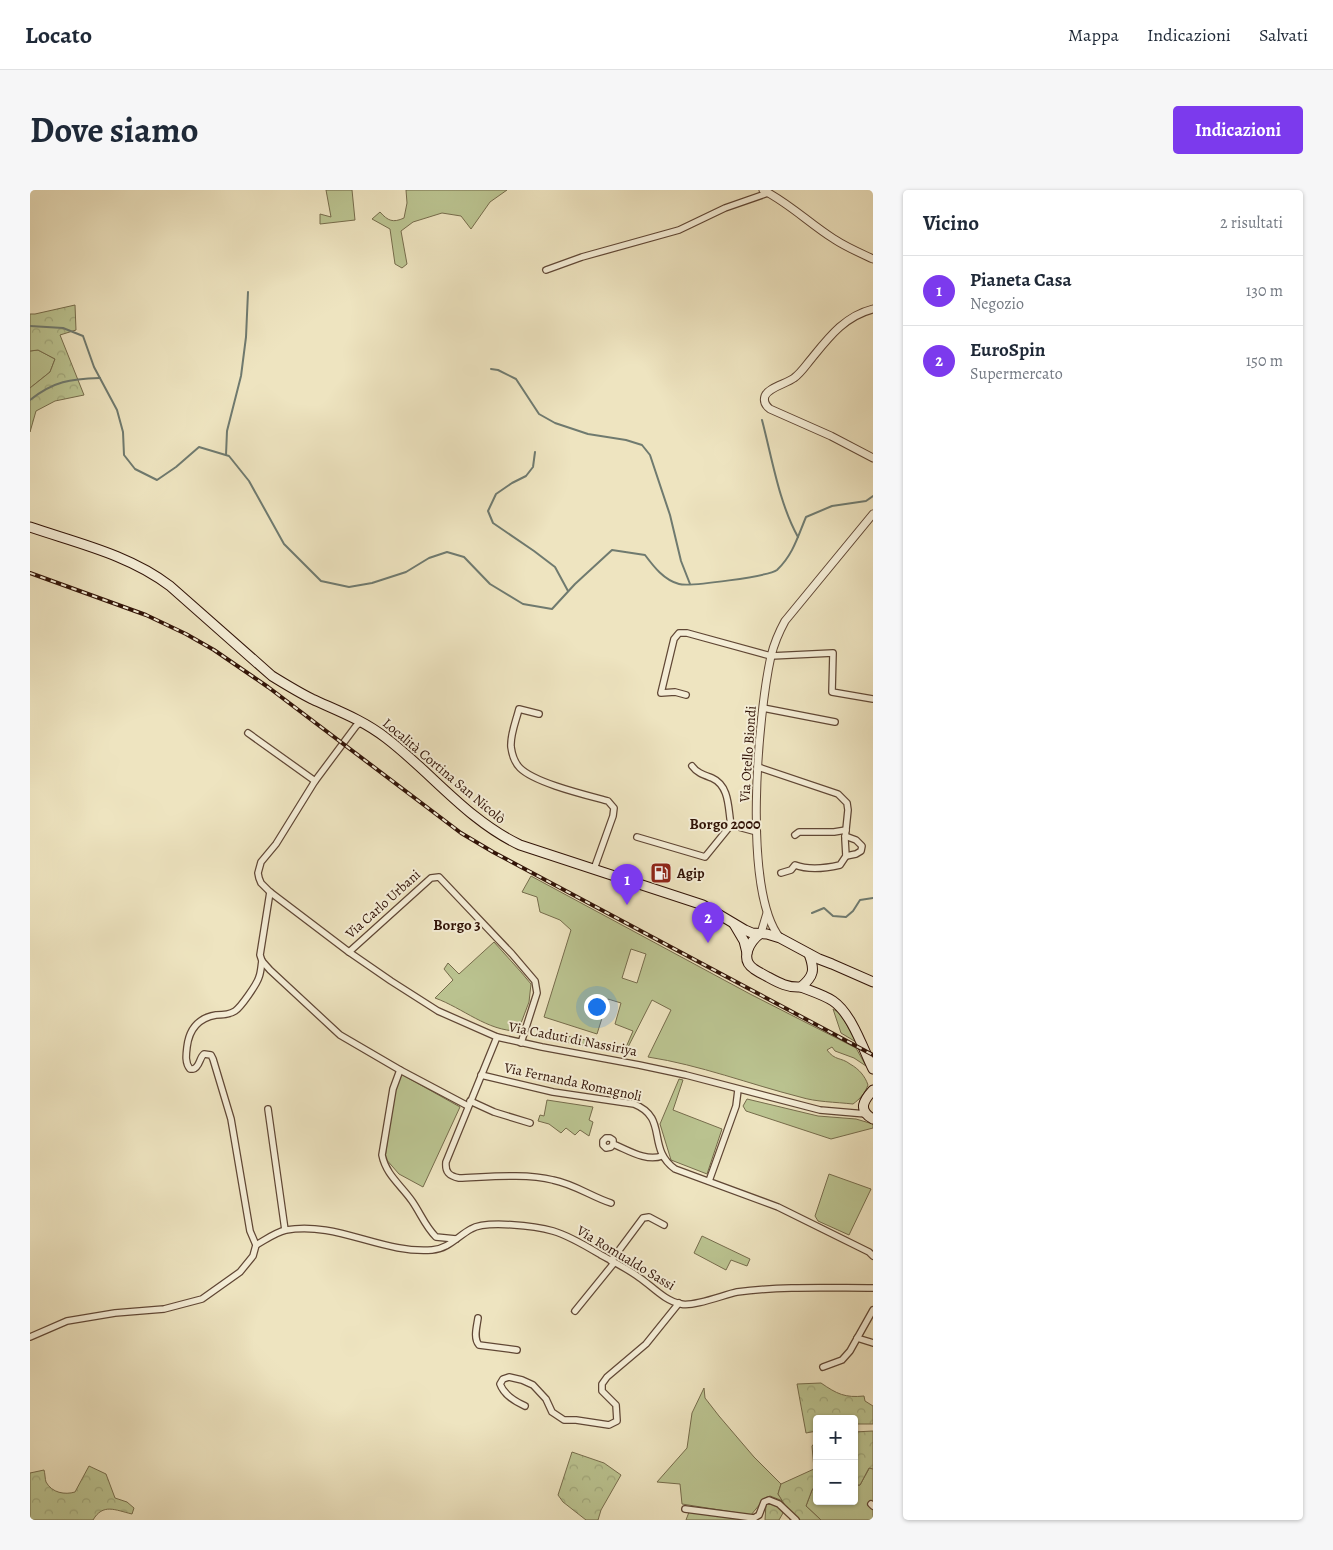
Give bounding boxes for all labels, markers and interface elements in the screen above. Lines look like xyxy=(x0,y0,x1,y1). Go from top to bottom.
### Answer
text: Locato xyxy=(25,19,92,51)
text: Mappa xyxy=(1068,23,1119,47)
text: Indicazioni xyxy=(1147,23,1231,47)
text: Salvati xyxy=(1259,23,1308,47)
text: Dove siamo xyxy=(30,106,199,154)
button: Indicazioni xyxy=(1173,106,1303,154)
text: Vicino xyxy=(923,209,979,237)
text: 2 risultati xyxy=(1220,212,1283,234)
text: Pianeta Casa xyxy=(970,267,1072,293)
text: 1 xyxy=(936,280,942,302)
text: 130 m xyxy=(1246,280,1283,302)
text: Negozio xyxy=(970,293,1024,315)
text: EuroSpin xyxy=(970,337,1046,363)
text: 2 xyxy=(935,350,943,372)
text: 150 m xyxy=(1246,350,1283,372)
text: Supermercato xyxy=(970,363,1063,385)
street label: Via Otello Biondi xyxy=(735,705,761,804)
street label: Località Cortina San Nicolò xyxy=(378,714,510,828)
district label: Borgo 2000 xyxy=(689,814,761,834)
fuel station icon: Agip xyxy=(649,861,673,885)
pin: 1 xyxy=(611,864,643,905)
place label: Agip xyxy=(676,864,705,883)
street label: Via Carlo Urbani xyxy=(341,865,425,943)
pin: 2 xyxy=(692,902,724,943)
district label: Borgo 3 xyxy=(433,915,481,935)
your location xyxy=(584,994,610,1020)
street label: Via Caduti di Nassiriya xyxy=(506,1017,639,1061)
street label: Via Fernanda Romagnoli xyxy=(501,1058,644,1106)
street label: Via Romualdo Sassi xyxy=(572,1221,679,1295)
map controls xyxy=(813,1415,858,1505)
button: + xyxy=(813,1415,858,1460)
button: − xyxy=(813,1460,858,1505)

